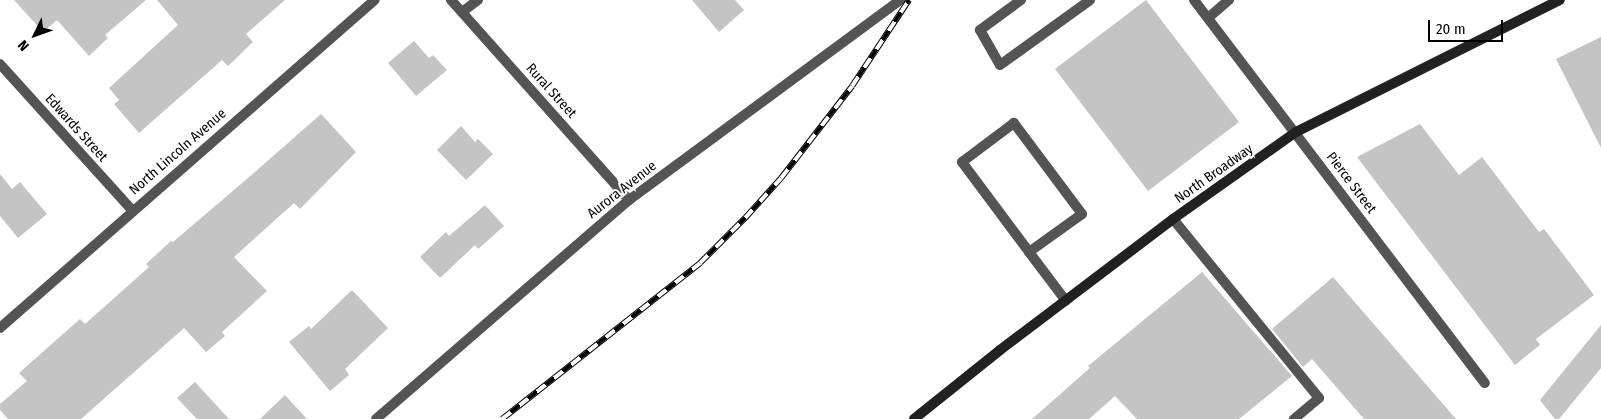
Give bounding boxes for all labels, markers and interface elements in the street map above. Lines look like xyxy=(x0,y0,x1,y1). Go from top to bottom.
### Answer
north arrow xyxy=(10,10,60,60)
scale bar xyxy=(1431,10,1506,42)
text: 20 m xyxy=(1436,20,1466,38)
text: N xyxy=(14,37,33,54)
street label: Rural Street xyxy=(522,60,580,122)
street label: Edwards Street xyxy=(41,91,111,165)
street label: North Lincoln Avenue xyxy=(126,105,230,199)
street label: North Broadway xyxy=(1172,141,1256,207)
street label: Pierce Street xyxy=(1322,149,1380,217)
street label: Aurora Avenue xyxy=(584,158,660,222)

